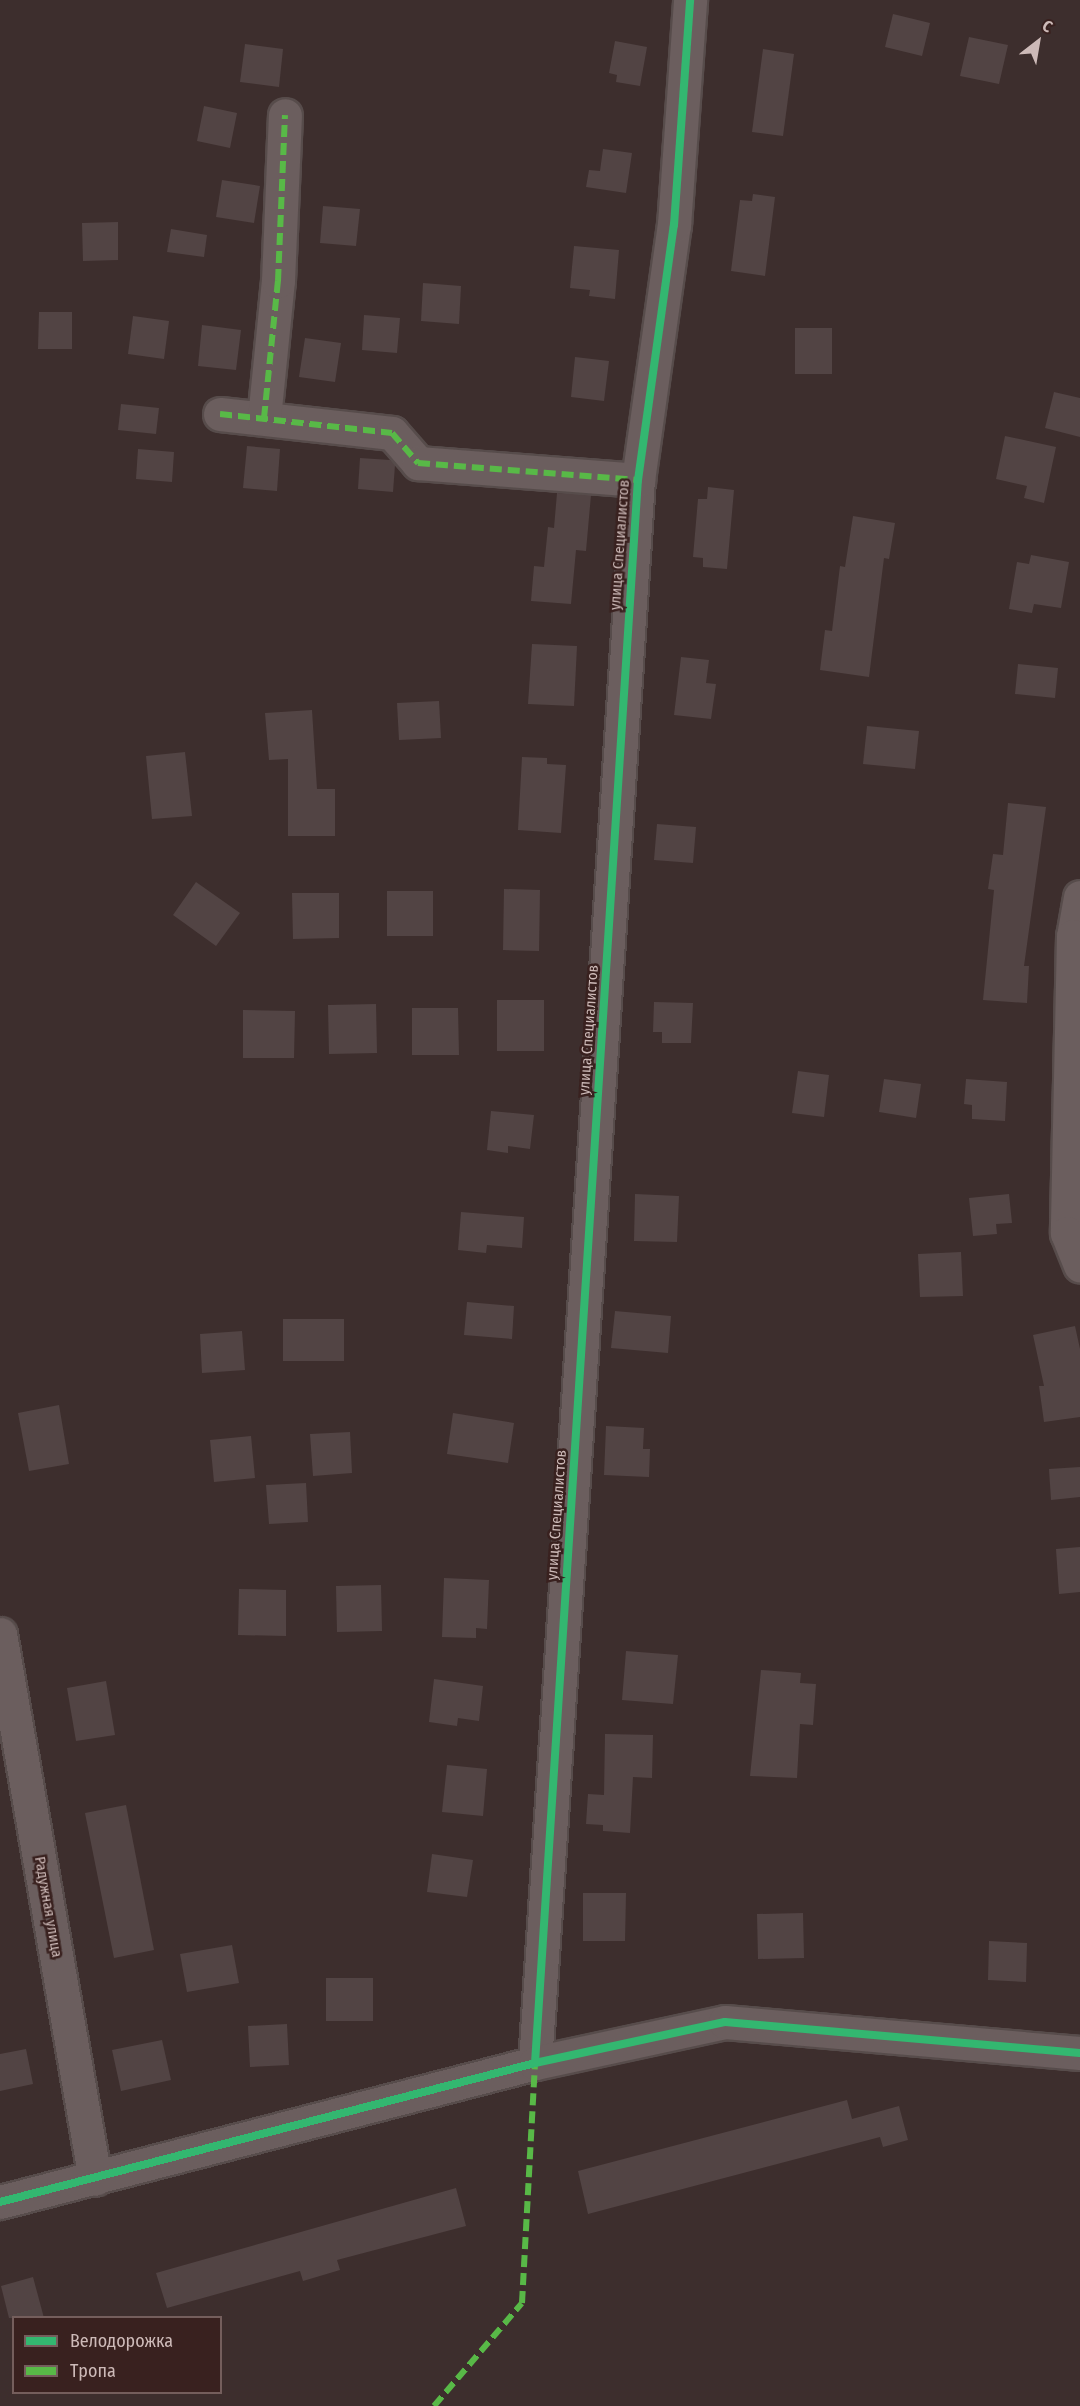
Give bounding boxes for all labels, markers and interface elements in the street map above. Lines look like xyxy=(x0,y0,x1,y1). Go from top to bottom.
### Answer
north arrow xyxy=(1008,12,1068,72)
text: С xyxy=(1039,16,1056,36)
street label: улица Специалистов xyxy=(606,479,634,611)
street label: улица Специалистов xyxy=(575,964,603,1096)
street label: улица Специалистов xyxy=(543,1449,571,1581)
street label: Радужная улица xyxy=(30,1855,66,1959)
legend xyxy=(12,2316,222,2394)
text: Велодорожка xyxy=(70,2330,173,2352)
text: Тропа xyxy=(70,2360,116,2382)

